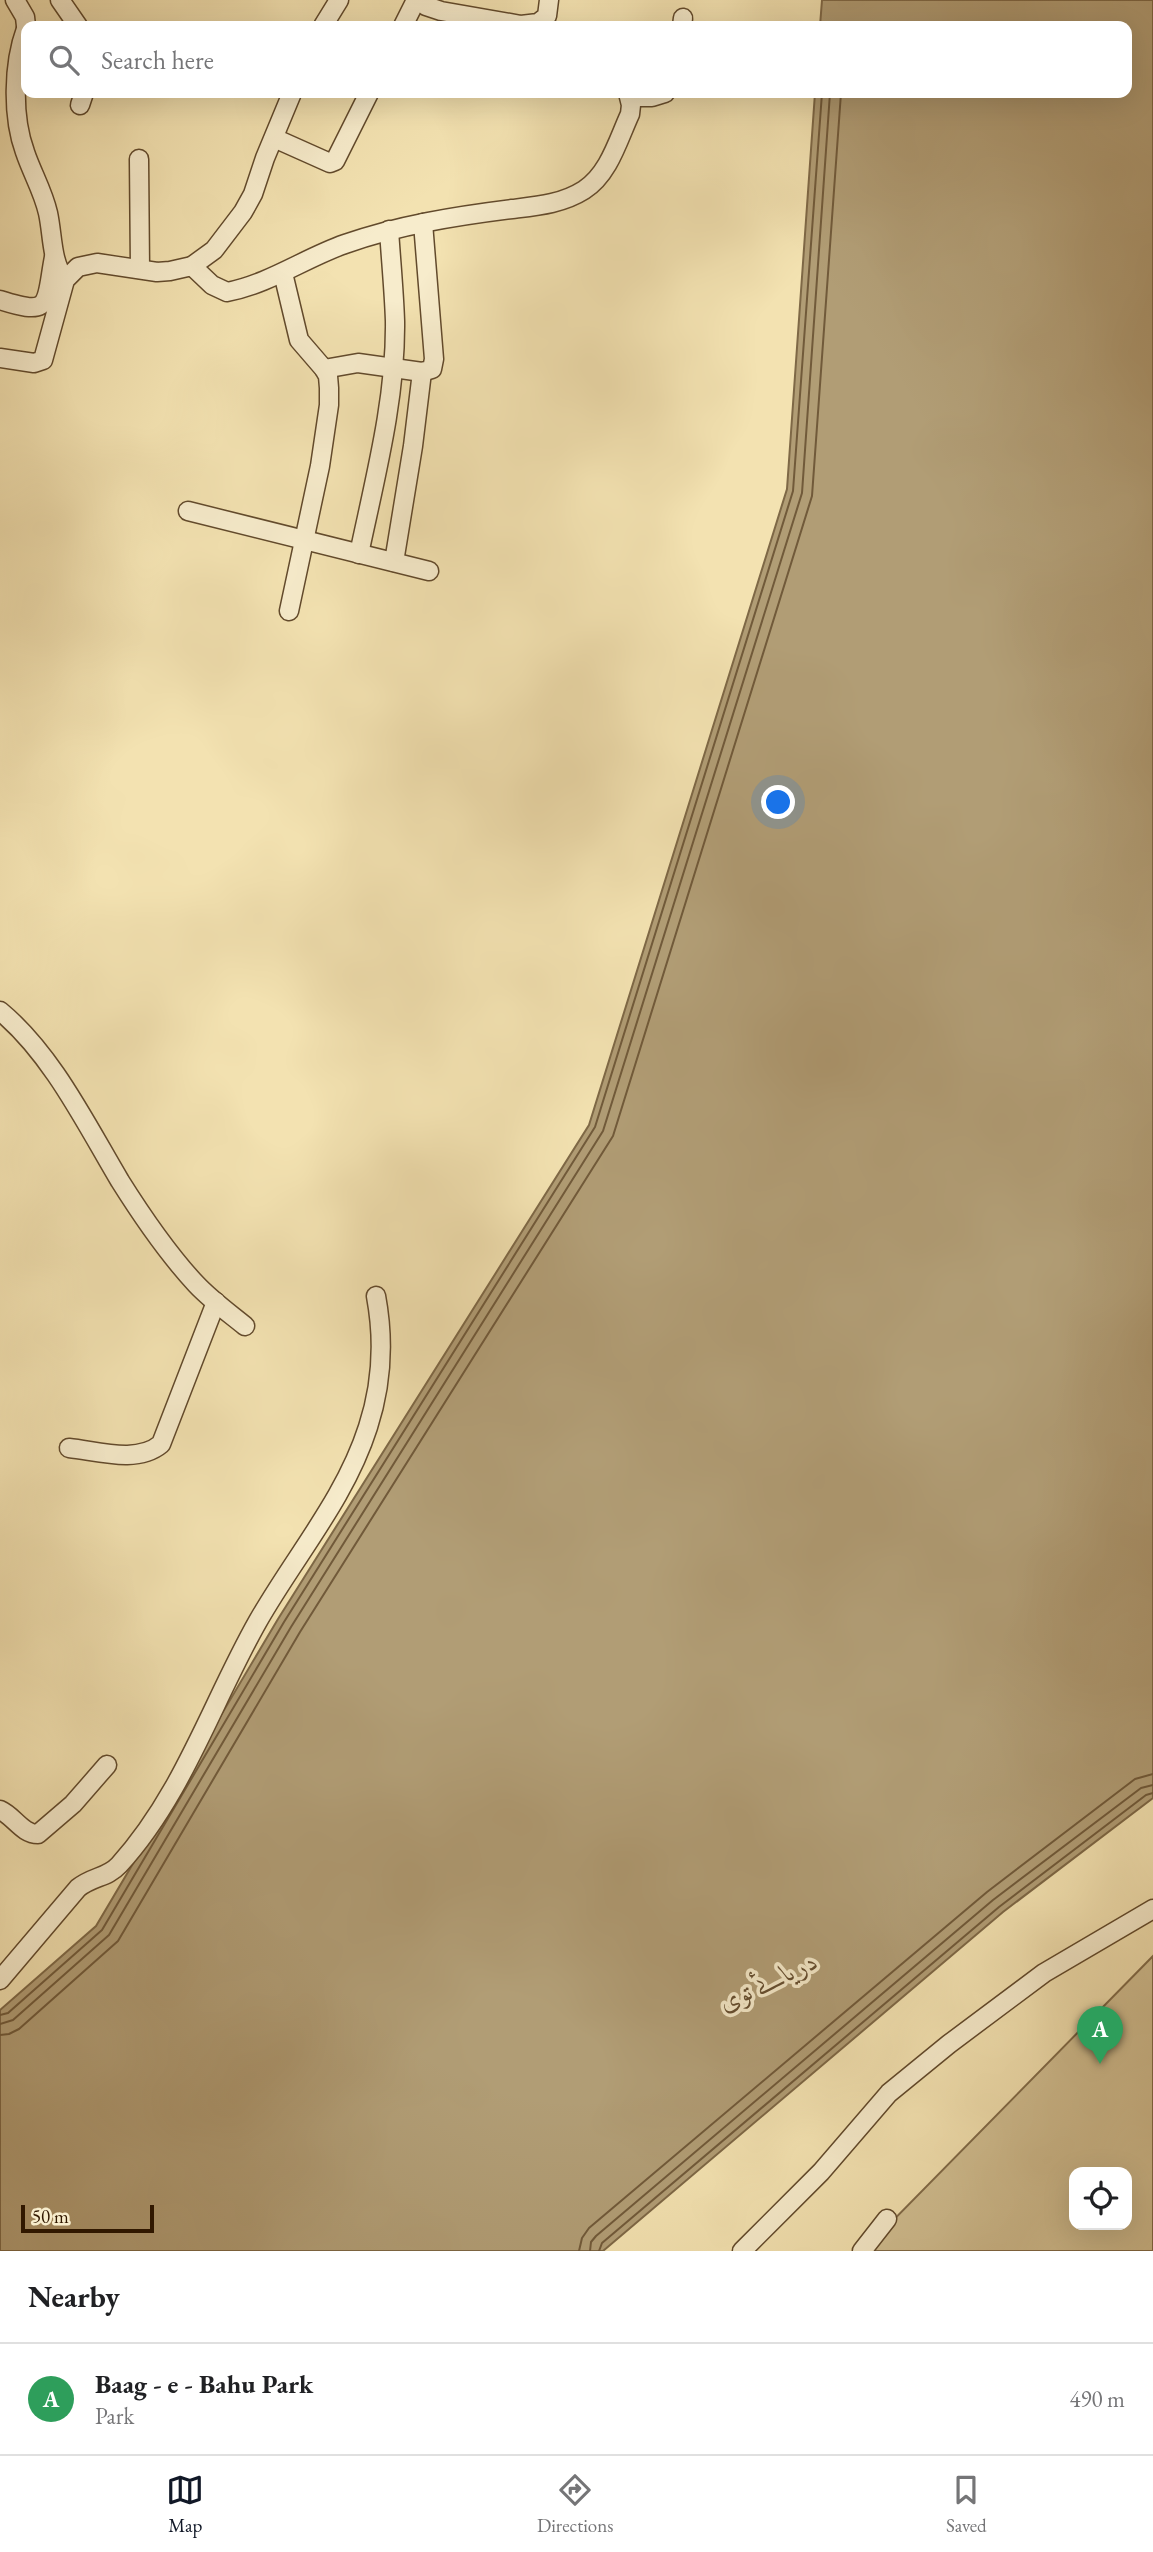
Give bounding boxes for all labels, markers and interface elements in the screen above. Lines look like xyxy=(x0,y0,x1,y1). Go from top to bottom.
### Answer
search box xyxy=(21,21,1132,98)
icon: search xyxy=(45,41,83,79)
text: Search here xyxy=(101,43,214,77)
your location xyxy=(761,785,795,819)
water label: دریائے توی xyxy=(713,1943,823,2019)
pin: A xyxy=(1077,2006,1123,2064)
map controls xyxy=(1069,2167,1132,2230)
button: locate xyxy=(1069,2167,1132,2230)
scale bar xyxy=(21,2202,154,2234)
text: 50 m xyxy=(32,2204,69,2229)
text: Nearby xyxy=(28,2277,120,2316)
text: Baag - e - Bahu Park xyxy=(95,2367,313,2401)
text: A xyxy=(43,2384,59,2414)
text: 490 m xyxy=(1069,2384,1125,2414)
text: Park xyxy=(95,2401,134,2431)
tab: Map xyxy=(166,2471,204,2538)
tab: Directions xyxy=(537,2471,613,2538)
tab: Saved xyxy=(946,2471,987,2538)

